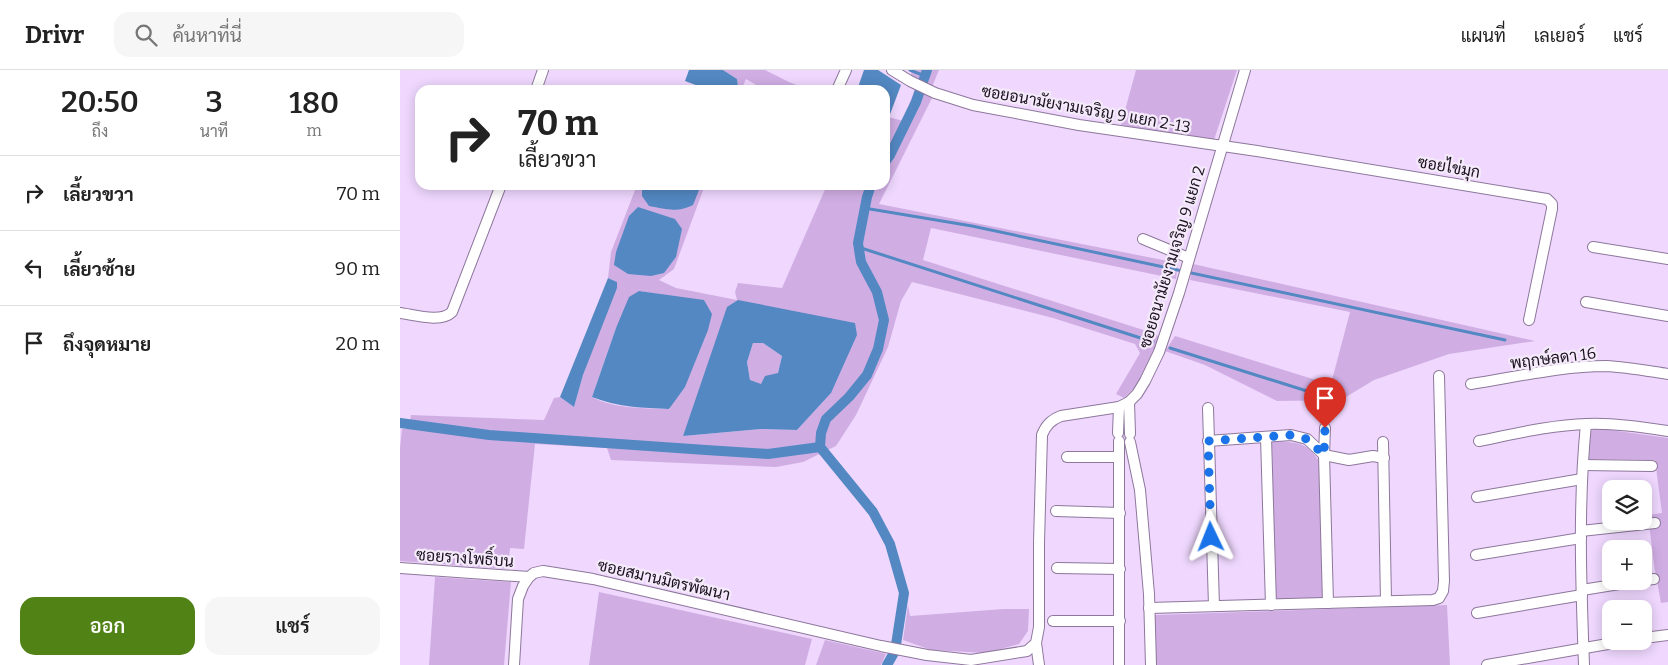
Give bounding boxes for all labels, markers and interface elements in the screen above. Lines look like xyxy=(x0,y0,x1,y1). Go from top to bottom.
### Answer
search box xyxy=(114,12,464,57)
text: Drivr xyxy=(25,21,84,49)
icon: search xyxy=(132,21,160,49)
text: ค้นหาที่นี่ xyxy=(172,24,242,47)
text: แผนที่ xyxy=(1461,25,1506,47)
text: เลเยอร์ xyxy=(1534,25,1585,47)
text: แชร์ xyxy=(1613,25,1643,47)
street label: ซอยอนามัยงามเจริญ 9 แยก 2-13 xyxy=(980,80,1192,137)
text: 20:50 xyxy=(61,84,139,120)
text: 3 xyxy=(205,84,223,120)
text: 180 xyxy=(289,85,339,121)
text: 70 m xyxy=(518,102,598,144)
icon: right xyxy=(435,105,500,170)
text: m xyxy=(306,121,322,140)
text: ถึง xyxy=(92,122,108,141)
text: นาที xyxy=(200,122,228,141)
text: เลี้ยวขวา xyxy=(518,146,596,173)
street label: ซอยไข่มุก xyxy=(1416,150,1482,184)
street label: ซอยอนามัยงามเจริญ 9 แยก 2 xyxy=(1134,163,1209,351)
icon: right xyxy=(20,179,48,207)
text: 70 m xyxy=(337,182,380,205)
text: เลี้ยวขวา xyxy=(63,183,134,206)
icon: left xyxy=(20,254,48,282)
text: 90 m xyxy=(335,257,380,280)
text: เลี้ยวซ้าย xyxy=(63,258,135,281)
icon: arrive xyxy=(20,329,48,357)
text: 20 m xyxy=(336,332,380,355)
text: ถึงจุดหมาย xyxy=(63,333,151,356)
street label: พฤกษ์ลดา 16 xyxy=(1509,340,1597,373)
pin xyxy=(1304,377,1346,428)
icon: arrive xyxy=(1311,384,1339,412)
map controls xyxy=(1602,480,1652,650)
button: layers xyxy=(1602,480,1652,530)
position arrow xyxy=(1184,510,1236,562)
street label: ซอยรางโพธิ์บน xyxy=(415,540,515,571)
button: + xyxy=(1602,540,1652,590)
street label: ซอยสมานมิตรพัฒนา xyxy=(596,555,732,604)
button: ออก xyxy=(20,597,195,655)
button: แชร์ xyxy=(205,597,380,655)
button: − xyxy=(1602,600,1652,650)

